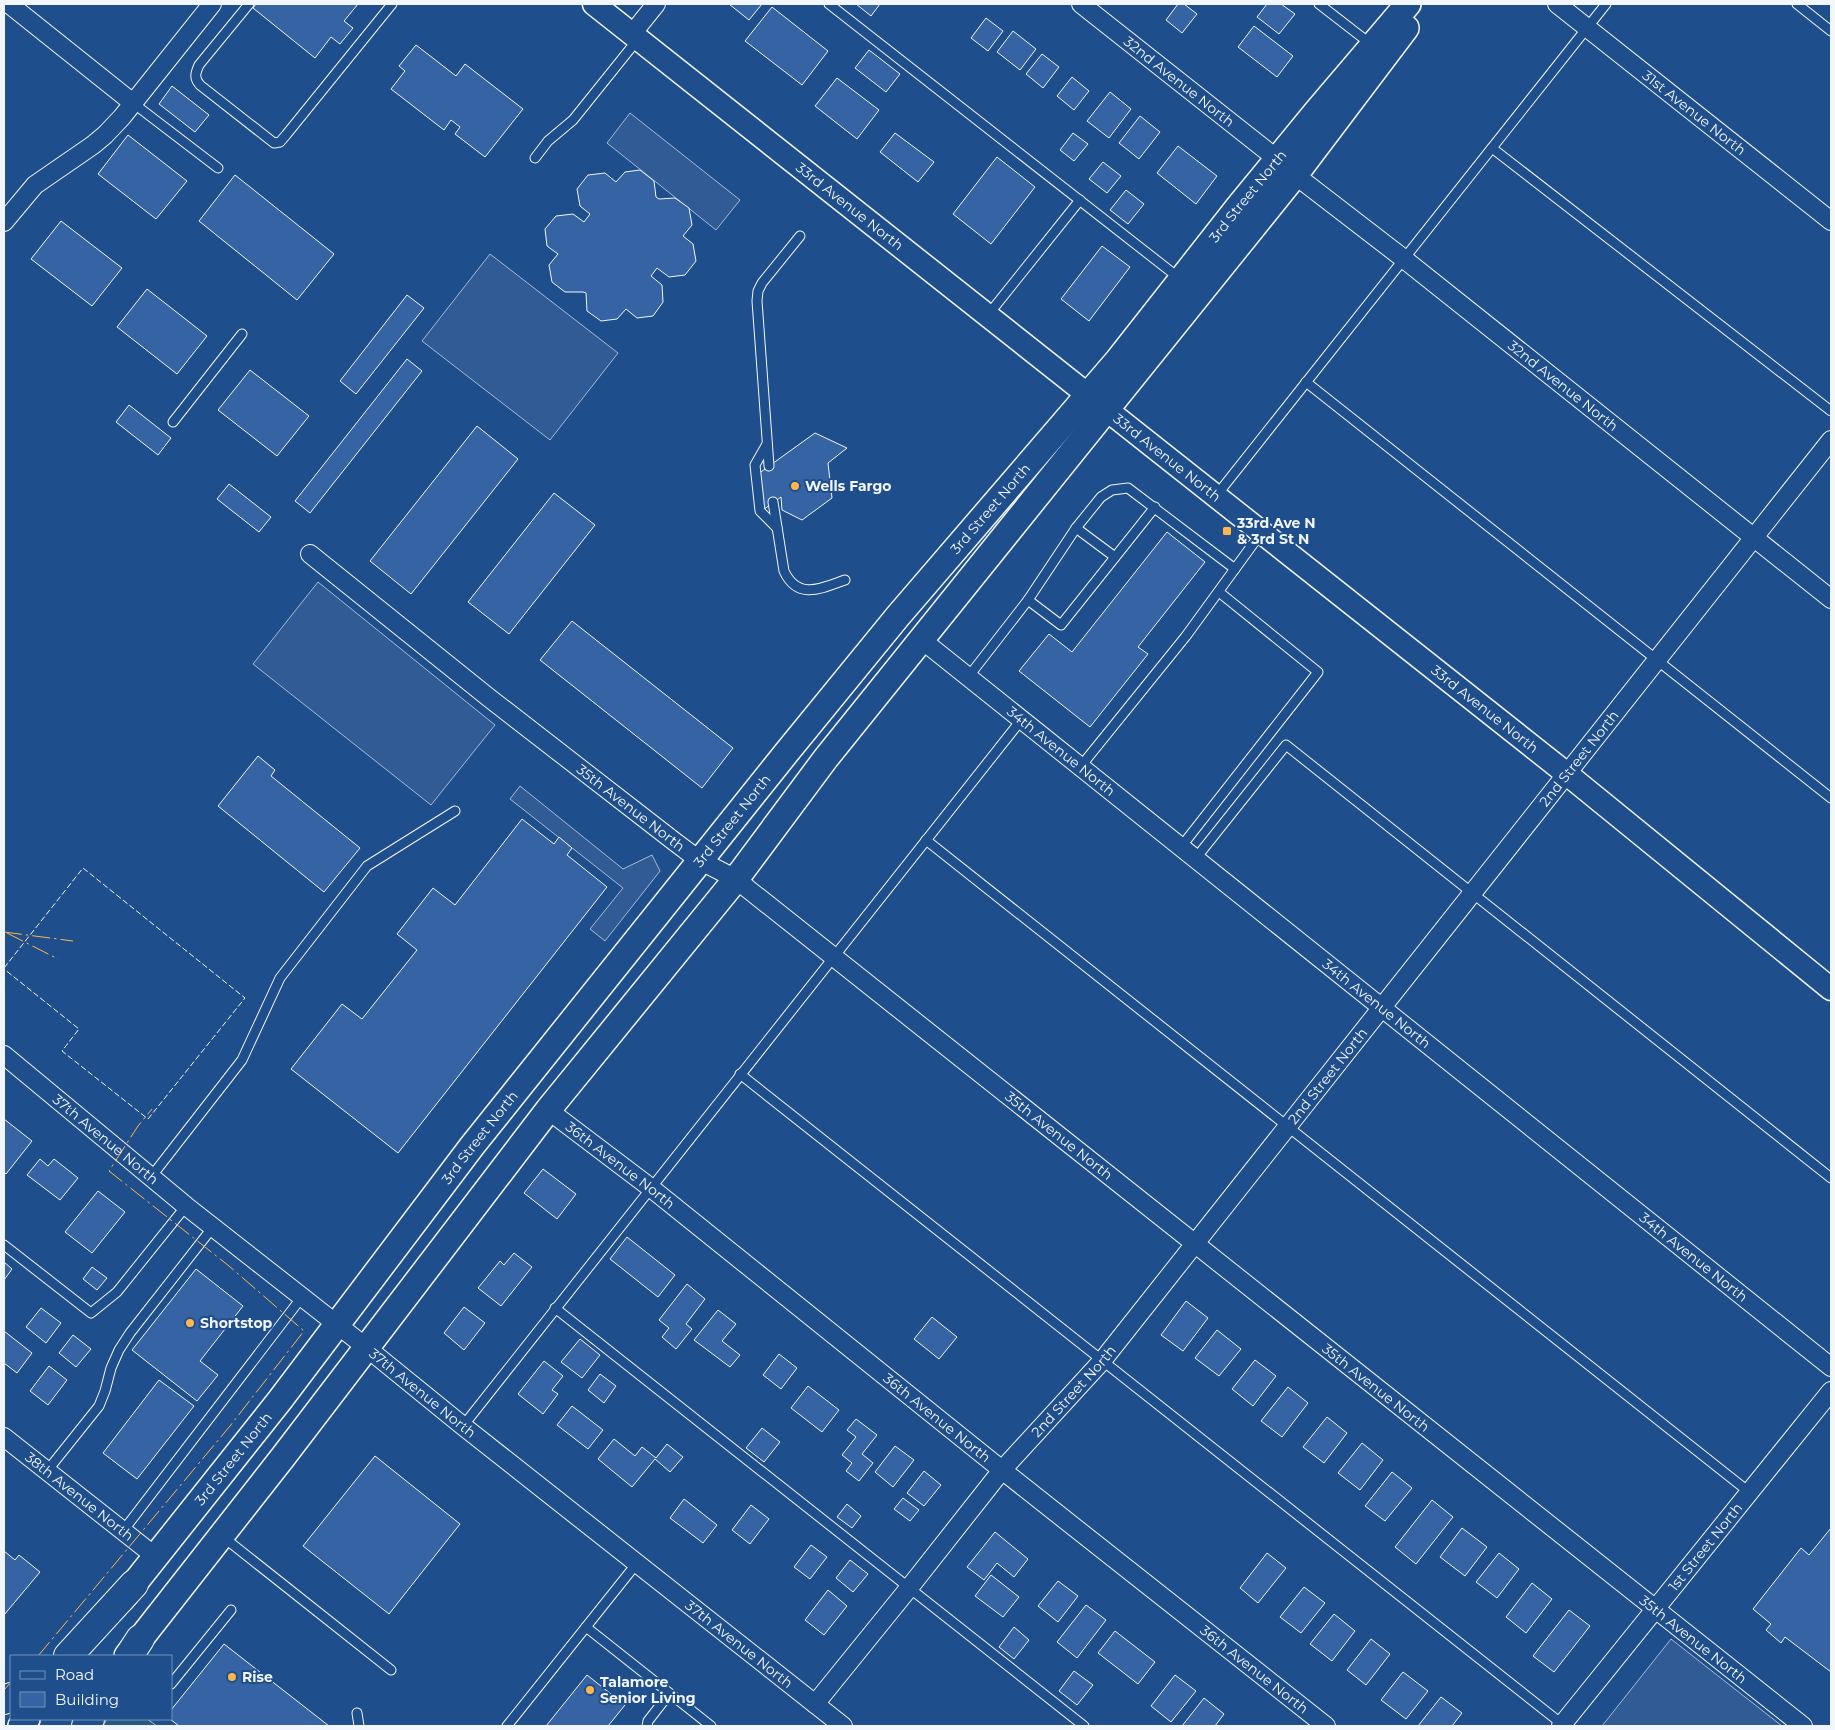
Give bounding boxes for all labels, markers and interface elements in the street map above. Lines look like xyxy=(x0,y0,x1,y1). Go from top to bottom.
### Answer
street label: 32nd Avenue North xyxy=(1120,32,1238,131)
street label: 31st Avenue North xyxy=(1639,66,1750,159)
street label: 3rd Street North xyxy=(1205,146,1290,246)
street label: 33rd Avenue North xyxy=(792,158,907,254)
street label: 32nd Avenue North xyxy=(1504,336,1622,435)
street label: 33rd Avenue North xyxy=(1110,410,1225,506)
street label: 3rd Street North xyxy=(946,460,1034,558)
place label: Wells Fargo xyxy=(805,477,891,495)
marker: Wells Fargo xyxy=(789,480,801,492)
place label: 33rd Ave N & 3rd St N xyxy=(1236,514,1316,548)
marker: 33rd Ave N & 3rd St N xyxy=(1221,525,1233,537)
street label: 33rd Avenue North xyxy=(1427,661,1542,757)
street label: 34th Avenue North xyxy=(1003,702,1119,800)
street label: 2nd Street North xyxy=(1535,707,1623,810)
street label: 35th Avenue North xyxy=(573,760,689,855)
street label: 3rd Street North xyxy=(690,771,775,871)
street label: 34th Avenue North xyxy=(1319,955,1434,1052)
street label: 2nd Street North xyxy=(1284,1024,1371,1128)
street label: 3rd Street North xyxy=(437,1087,522,1188)
street label: 35th Avenue North xyxy=(1002,1087,1116,1184)
street label: 37th Avenue North xyxy=(49,1090,162,1188)
street label: 36th Avenue North xyxy=(562,1118,679,1213)
street label: 34th Avenue North xyxy=(1636,1208,1751,1306)
place label: Shortstop xyxy=(200,1314,273,1332)
marker: Shortstop xyxy=(184,1317,196,1329)
street label: 35th Avenue North xyxy=(1319,1339,1433,1436)
street label: 2nd Street North xyxy=(1028,1342,1120,1441)
street label: 37th Avenue North xyxy=(365,1344,480,1442)
street label: 36th Avenue North xyxy=(879,1369,994,1466)
street label: 3rd Street North xyxy=(191,1409,276,1509)
street label: 38th Avenue North xyxy=(21,1448,137,1545)
street label: 1st Street North xyxy=(1664,1499,1746,1595)
street label: 35th Avenue North xyxy=(1636,1591,1751,1687)
street label: 37th Avenue North xyxy=(682,1596,797,1692)
street label: 36th Avenue North xyxy=(1197,1621,1312,1718)
legend xyxy=(10,1655,172,1720)
text: Road xyxy=(55,1665,94,1684)
place label: Rise xyxy=(242,1668,273,1686)
marker: Rise xyxy=(226,1671,238,1683)
place label: Talamore Senior Living xyxy=(600,1673,696,1707)
marker: Talamore Senior Living xyxy=(584,1684,596,1696)
text: Building xyxy=(55,1690,119,1709)

